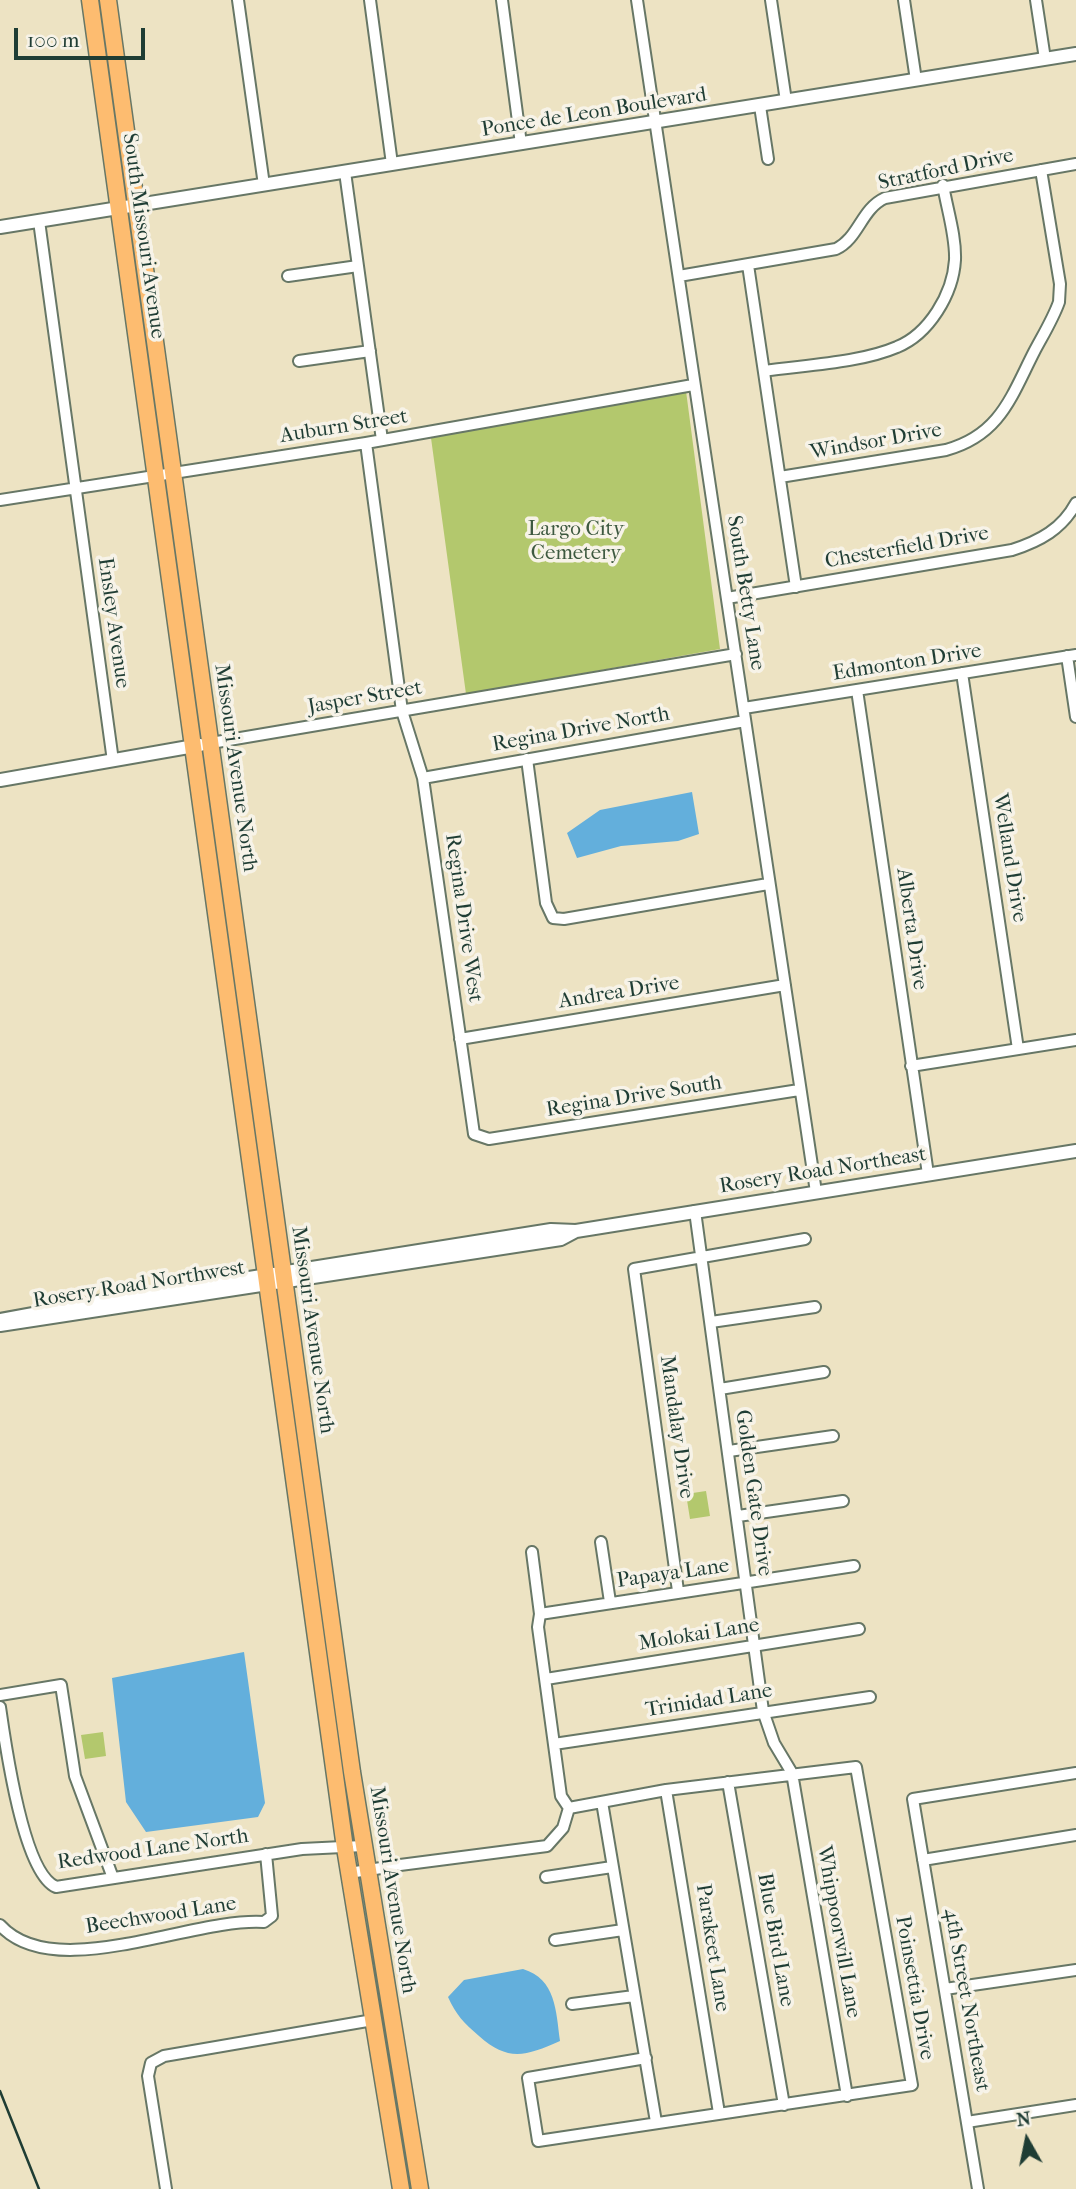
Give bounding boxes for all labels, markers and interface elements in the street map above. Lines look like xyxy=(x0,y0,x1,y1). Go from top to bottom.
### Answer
scale bar xyxy=(18,14,149,58)
text: 100 m xyxy=(27,28,80,52)
street label: Ponce de Leon Boulevard xyxy=(480,83,708,143)
street label: South Missouri Avenue xyxy=(116,131,170,341)
street label: Stratford Drive xyxy=(876,143,1016,197)
street label: Auburn Street xyxy=(278,404,410,450)
street label: Windsor Drive xyxy=(808,418,944,466)
street label: South Betty Lane xyxy=(720,514,770,672)
park label: Largo City Cemetery xyxy=(528,517,624,567)
street label: Chesterfield Drive xyxy=(823,521,991,575)
street label: Ensley Avenue xyxy=(91,556,135,690)
street label: Edmonton Drive xyxy=(831,639,983,687)
street label: Missouri Avenue North xyxy=(208,662,262,874)
street label: Jasper Street xyxy=(306,676,424,720)
street label: Regina Drive North xyxy=(490,702,672,758)
street label: Welland Drive xyxy=(986,792,1032,924)
street label: Regina Drive West xyxy=(439,832,487,1004)
street label: Alberta Drive xyxy=(890,866,932,992)
street label: Andrea Drive xyxy=(557,971,681,1015)
street label: Regina Drive South xyxy=(544,1071,724,1123)
street label: Rosery Road Northeast xyxy=(718,1142,928,1200)
street label: Missouri Avenue North xyxy=(285,1224,339,1436)
street label: Rosery Road Northwest xyxy=(31,1256,247,1314)
street label: Mandalay Drive xyxy=(653,1354,699,1500)
street label: Golden Gate Drive xyxy=(729,1408,777,1578)
street label: Papaya Lane xyxy=(615,1554,731,1594)
street label: Molokai Lane xyxy=(637,1613,761,1657)
street label: Trinidad Lane xyxy=(644,1679,774,1723)
street label: Missouri Avenue North xyxy=(363,1785,421,1995)
street label: Redwood Lane North xyxy=(56,1824,250,1876)
street label: Whippoorwill Lane xyxy=(810,1844,866,2020)
street label: Blue Bird Lane xyxy=(751,1871,799,2009)
street label: Parakeet Lane xyxy=(689,1882,735,2014)
street label: Beechwood Lane xyxy=(84,1892,238,1940)
street label: 4th Street Northeast xyxy=(937,1906,995,2094)
street label: Poinsettia Drive xyxy=(889,1914,939,2062)
north arrow xyxy=(992,2105,1062,2175)
text: N xyxy=(1015,2107,1033,2131)

